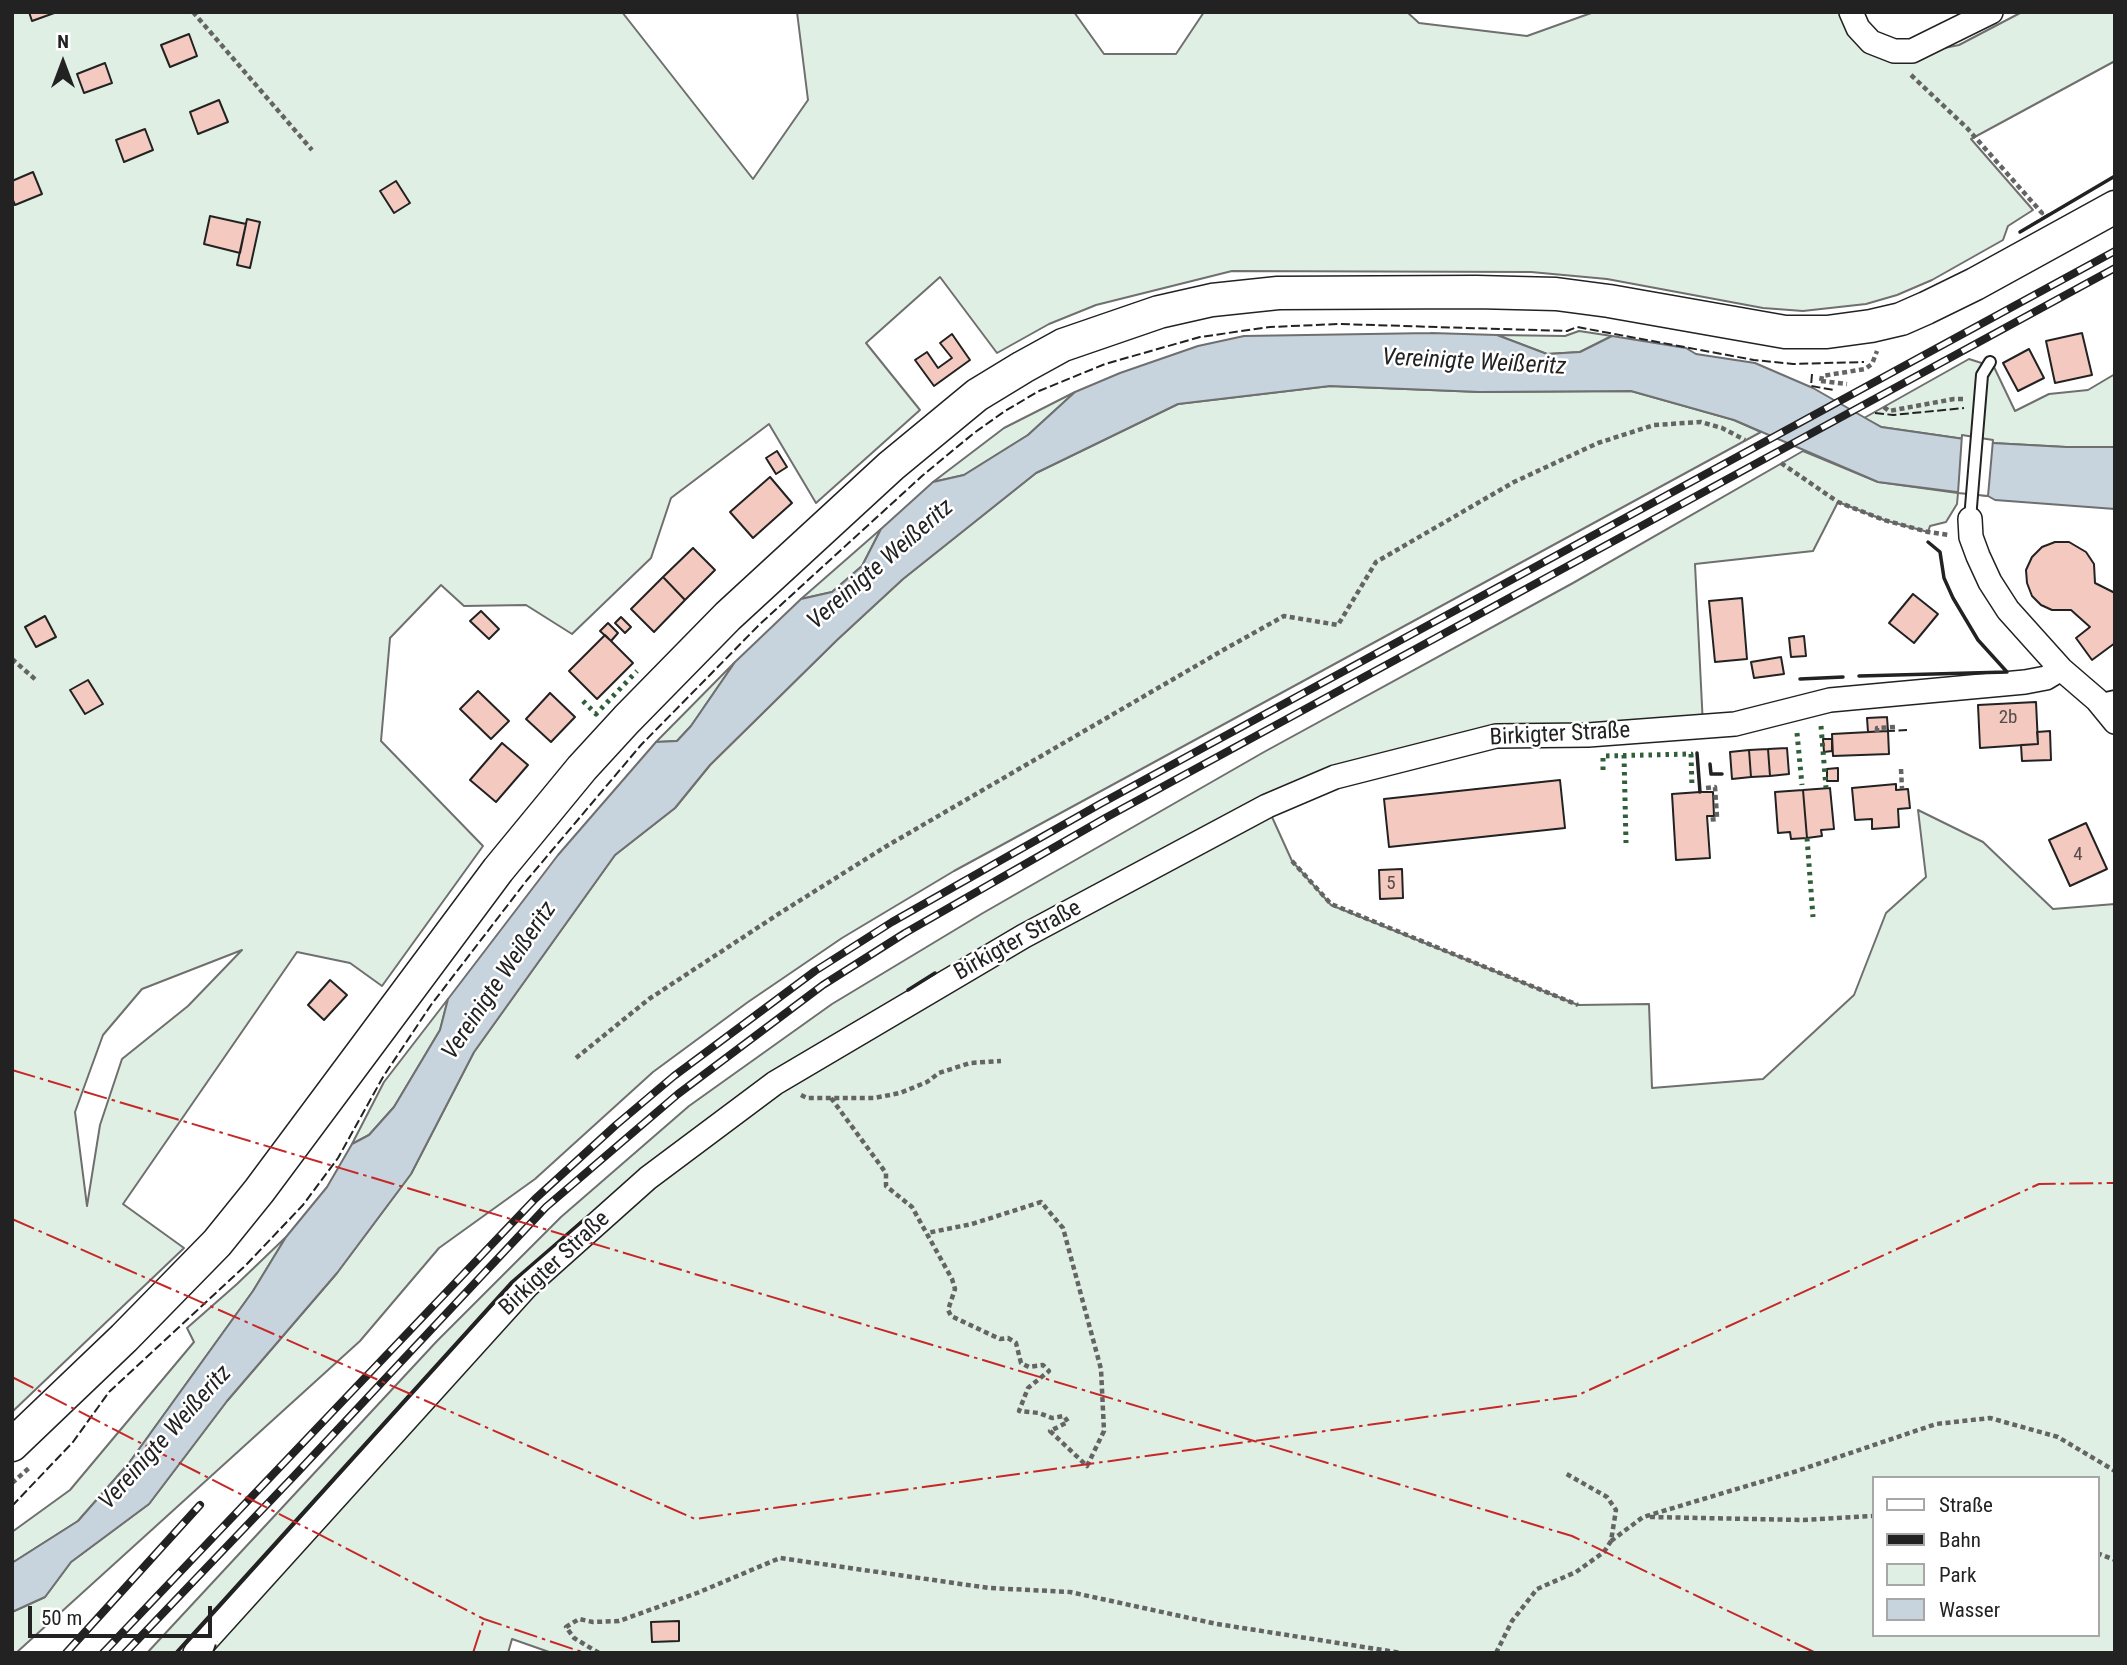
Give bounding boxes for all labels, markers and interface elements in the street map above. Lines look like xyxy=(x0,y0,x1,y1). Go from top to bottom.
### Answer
north arrow xyxy=(28,28,98,98)
text: N xyxy=(57,30,69,53)
water label: Vereinigte Weißeritz xyxy=(1381,344,1567,382)
water label: Vereinigte Weißeritz xyxy=(802,494,960,636)
house number: 2b xyxy=(1999,707,2017,729)
street label: Birkigter Straße xyxy=(1489,718,1631,752)
house number: 4 xyxy=(2073,844,2083,866)
house number: 5 xyxy=(1386,873,1396,895)
street label: Birkigter Straße xyxy=(950,895,1086,987)
water label: Vereinigte Weißeritz xyxy=(437,897,563,1065)
street label: Birkigter Straße xyxy=(494,1206,616,1322)
water label: Vereinigte Weißeritz xyxy=(94,1360,238,1516)
legend xyxy=(1871,1476,2099,1637)
text: Straße xyxy=(1939,1493,1993,1517)
text: Bahn xyxy=(1939,1528,1981,1552)
text: Park xyxy=(1939,1563,1976,1587)
scale bar xyxy=(32,1592,215,1636)
text: Wasser xyxy=(1939,1598,2000,1622)
text: 50 m xyxy=(41,1606,82,1630)

